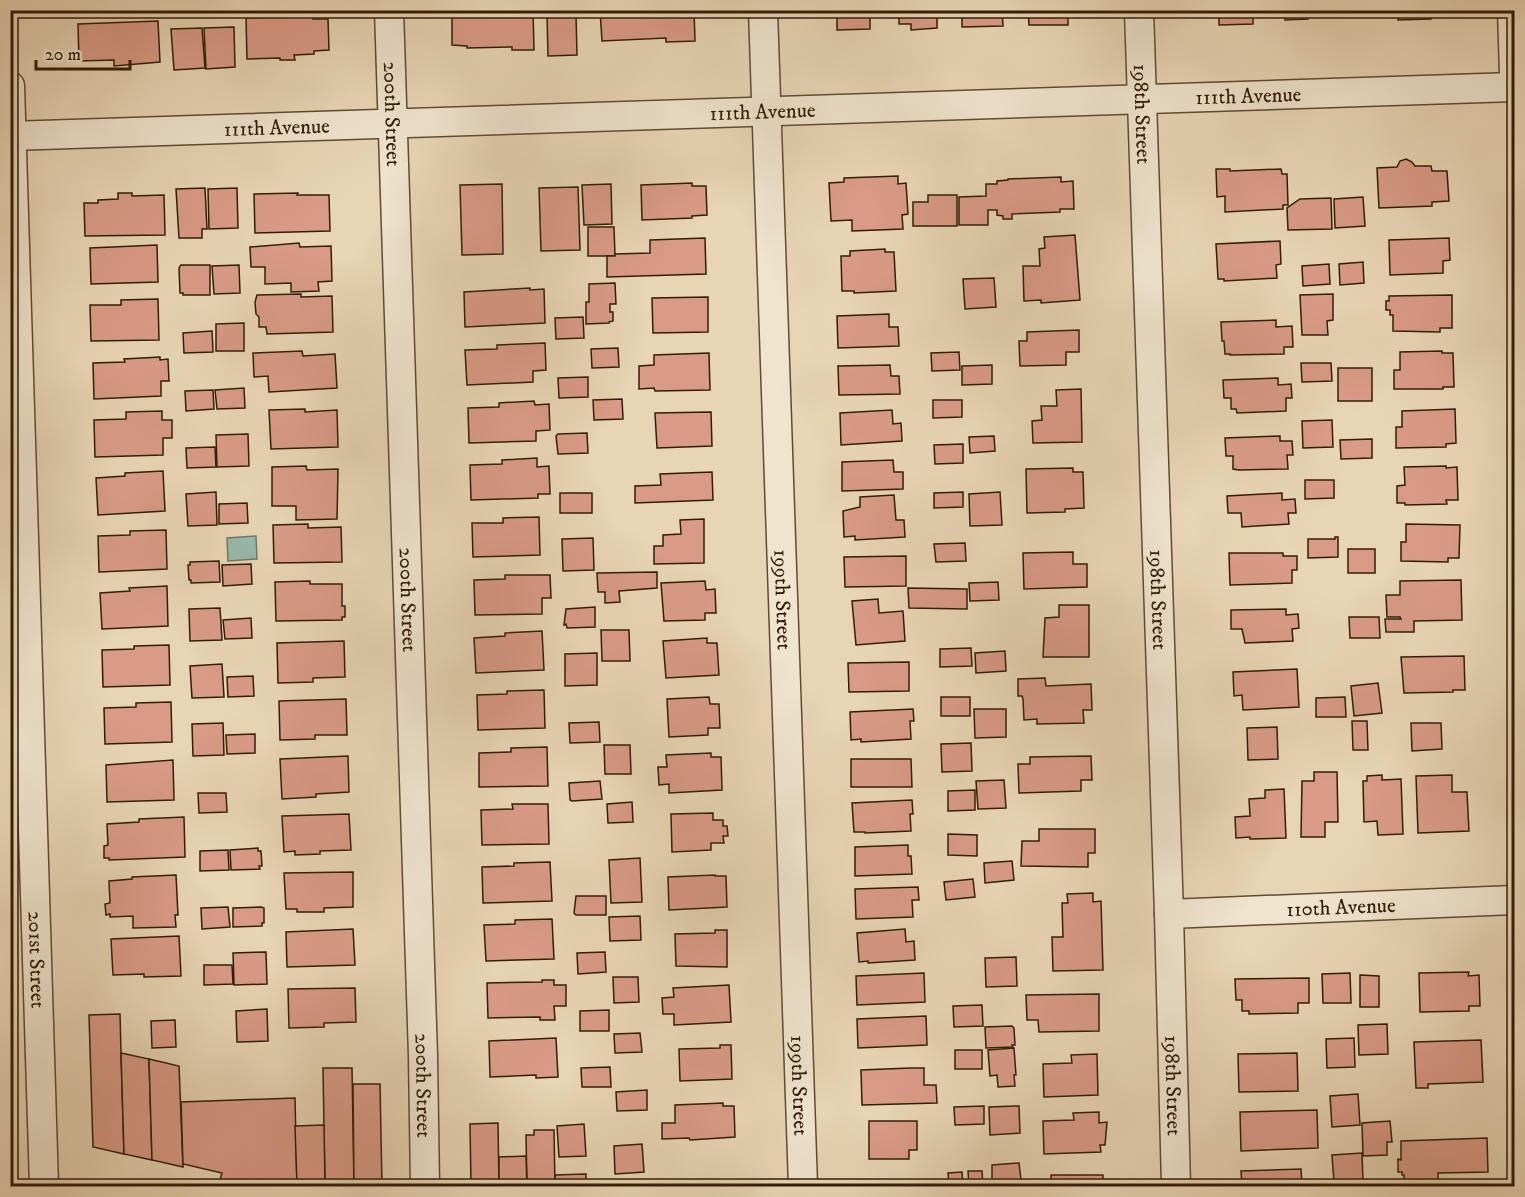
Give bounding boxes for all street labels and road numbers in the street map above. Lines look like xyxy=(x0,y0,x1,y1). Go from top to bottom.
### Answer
street label: 200th Street xyxy=(377,61,406,167)
street label: 198th Street xyxy=(1127,63,1156,165)
street label: 111th Avenue xyxy=(1195,82,1302,111)
street label: 111th Avenue xyxy=(709,98,816,127)
street label: 111th Avenue xyxy=(223,114,331,143)
street label: 200th Street xyxy=(392,547,422,653)
street label: 199th Street xyxy=(767,549,797,651)
street label: 198th Street xyxy=(1143,549,1172,651)
street label: 110th Avenue xyxy=(1286,893,1396,923)
street label: 201st Street xyxy=(22,911,51,1009)
street label: 200th Street xyxy=(408,1033,436,1138)
street label: 199th Street xyxy=(784,1035,813,1136)
street label: 198th Street xyxy=(1158,1035,1187,1136)

